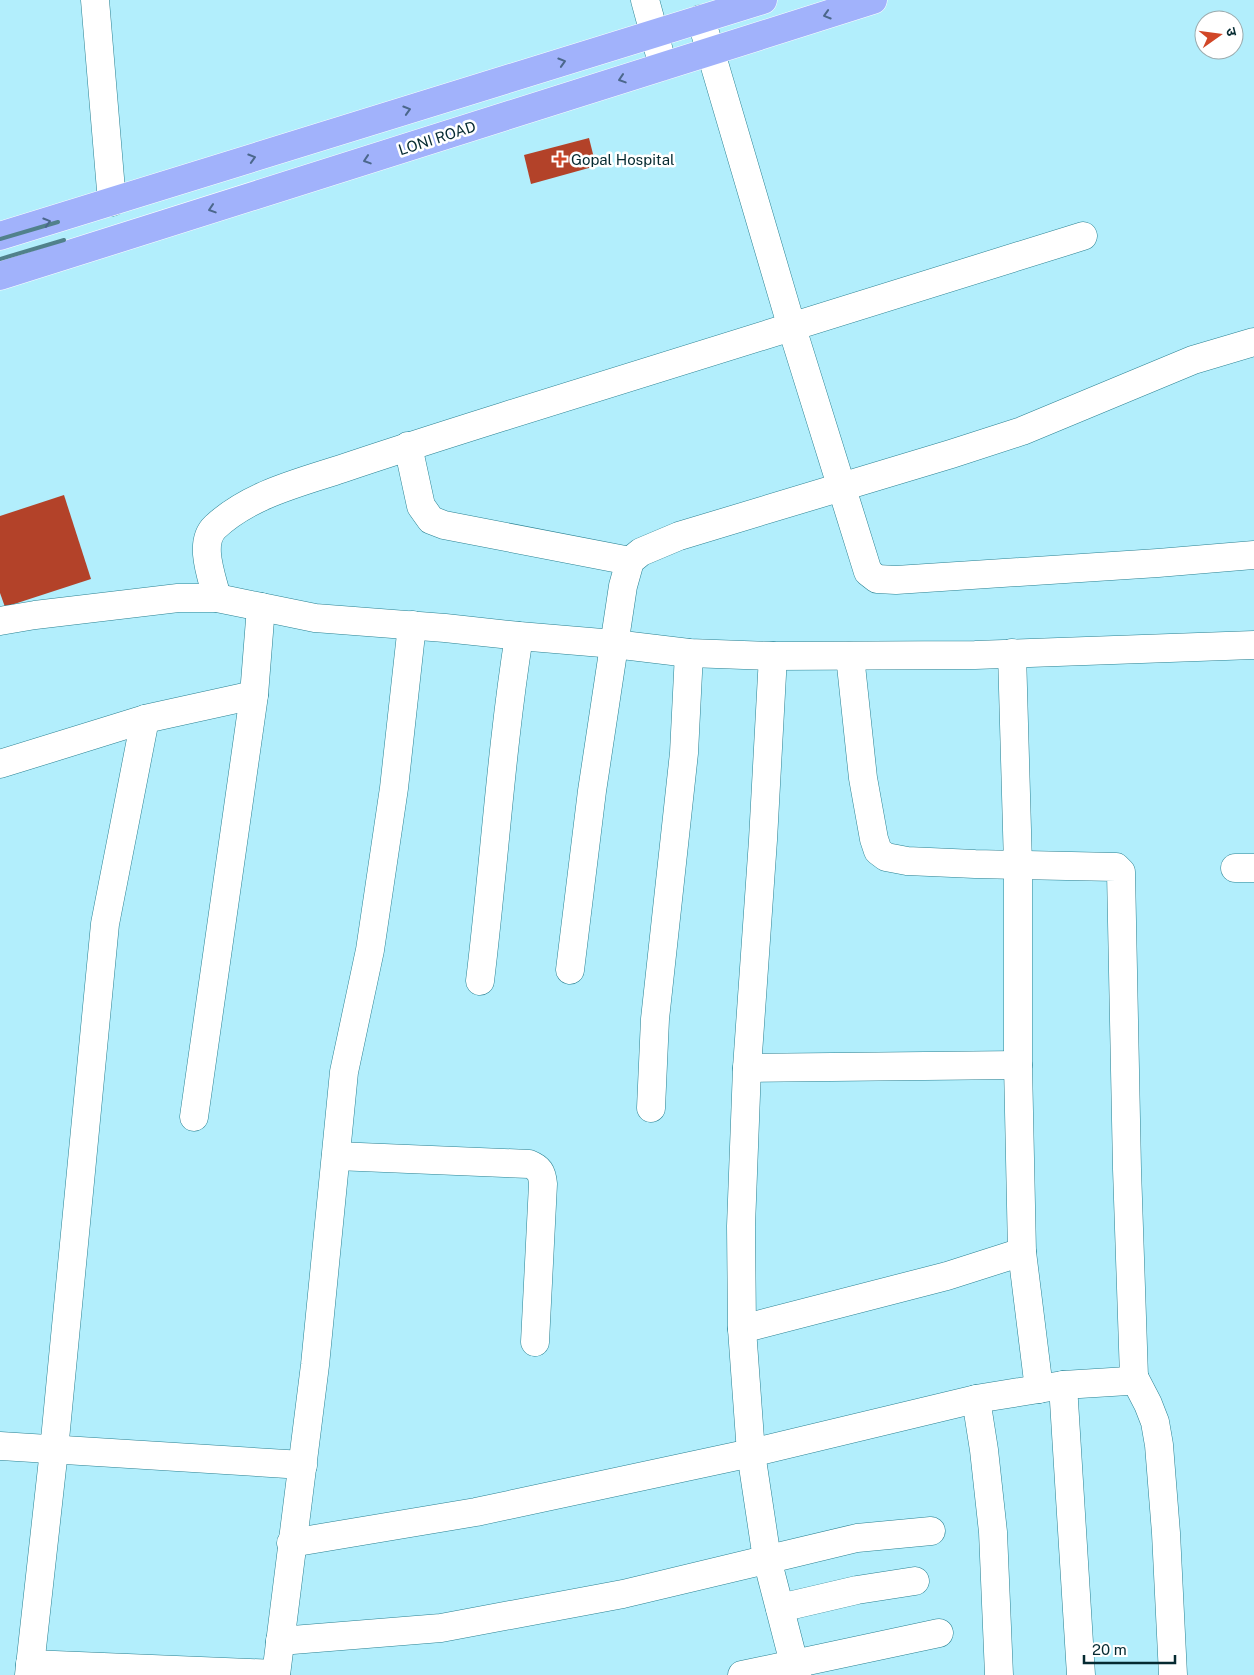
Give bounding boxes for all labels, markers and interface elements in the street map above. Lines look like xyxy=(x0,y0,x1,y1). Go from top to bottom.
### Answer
one-way arrow xyxy=(823,9,832,19)
north arrow xyxy=(1194,10,1244,60)
text: उ xyxy=(1223,26,1241,39)
one-way arrow xyxy=(558,58,566,68)
one-way arrow xyxy=(618,74,626,84)
one-way arrow xyxy=(403,106,411,116)
street label: LONI ROAD xyxy=(396,118,478,158)
place label: Gopal Hospital xyxy=(571,151,674,168)
marker: Gopal Hospital xyxy=(553,152,567,166)
one-way arrow xyxy=(247,154,256,164)
one-way arrow xyxy=(363,154,371,164)
one-way arrow xyxy=(208,203,216,213)
one-way arrow xyxy=(42,218,50,228)
scale bar xyxy=(1084,1632,1175,1664)
text: 20 m xyxy=(1092,1641,1127,1658)

